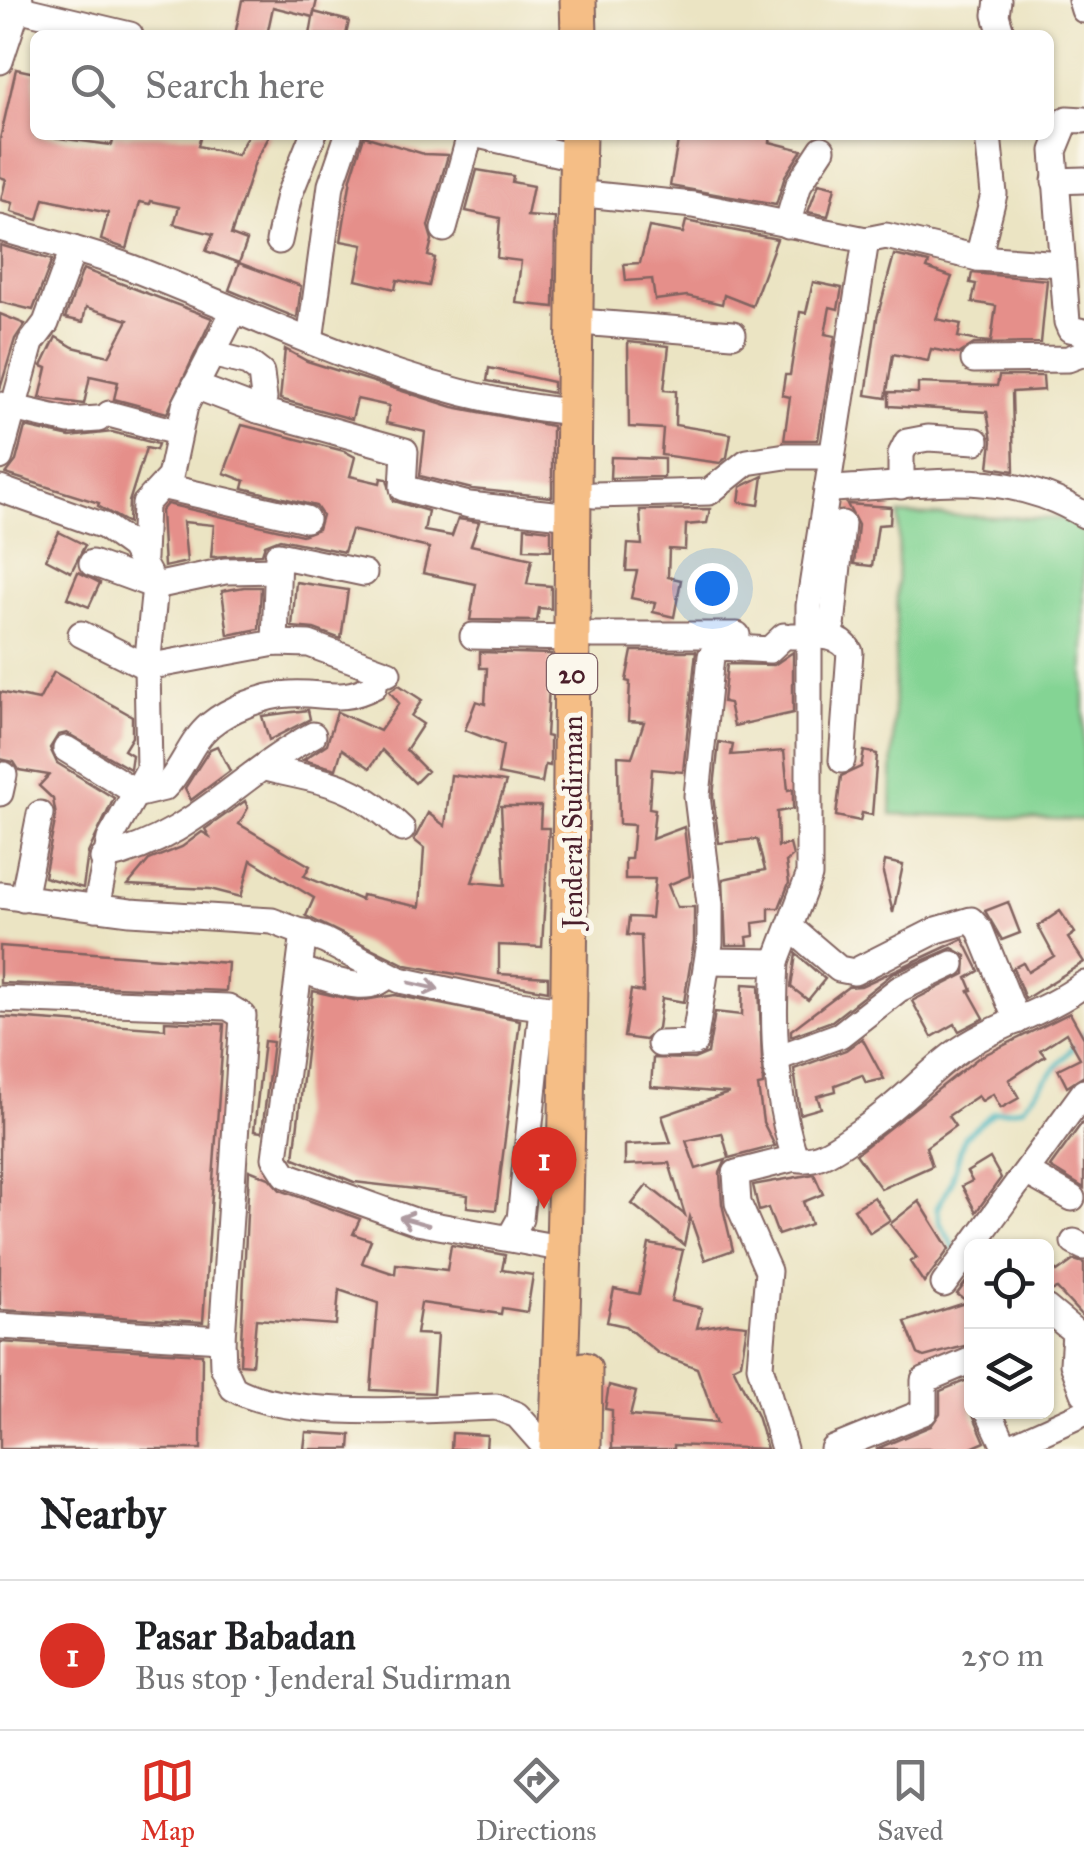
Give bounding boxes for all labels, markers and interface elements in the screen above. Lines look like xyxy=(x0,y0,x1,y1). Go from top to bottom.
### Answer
search box xyxy=(30,30,1054,140)
icon: search xyxy=(65,58,120,113)
text: Search here xyxy=(145,62,325,108)
your location xyxy=(687,563,738,614)
road number: 20 xyxy=(547,654,597,694)
street label: Jenderal Sudirman xyxy=(555,715,590,932)
one-way arrow xyxy=(407,978,439,996)
pin: 1 xyxy=(512,1126,576,1209)
one-way arrow xyxy=(399,1211,430,1230)
map controls xyxy=(964,1239,1054,1419)
button: locate xyxy=(964,1239,1054,1329)
button: layers xyxy=(964,1329,1054,1419)
text: Nearby xyxy=(40,1488,165,1540)
text: Pasar Babadan xyxy=(135,1613,356,1659)
text: 1 xyxy=(66,1636,79,1675)
text: 250 m xyxy=(961,1636,1044,1675)
text: Bus stop · Jenderal Sudirman xyxy=(135,1659,511,1698)
tab: Map xyxy=(140,1753,195,1848)
tab: Directions xyxy=(476,1753,597,1848)
tab: Saved xyxy=(877,1753,944,1848)

